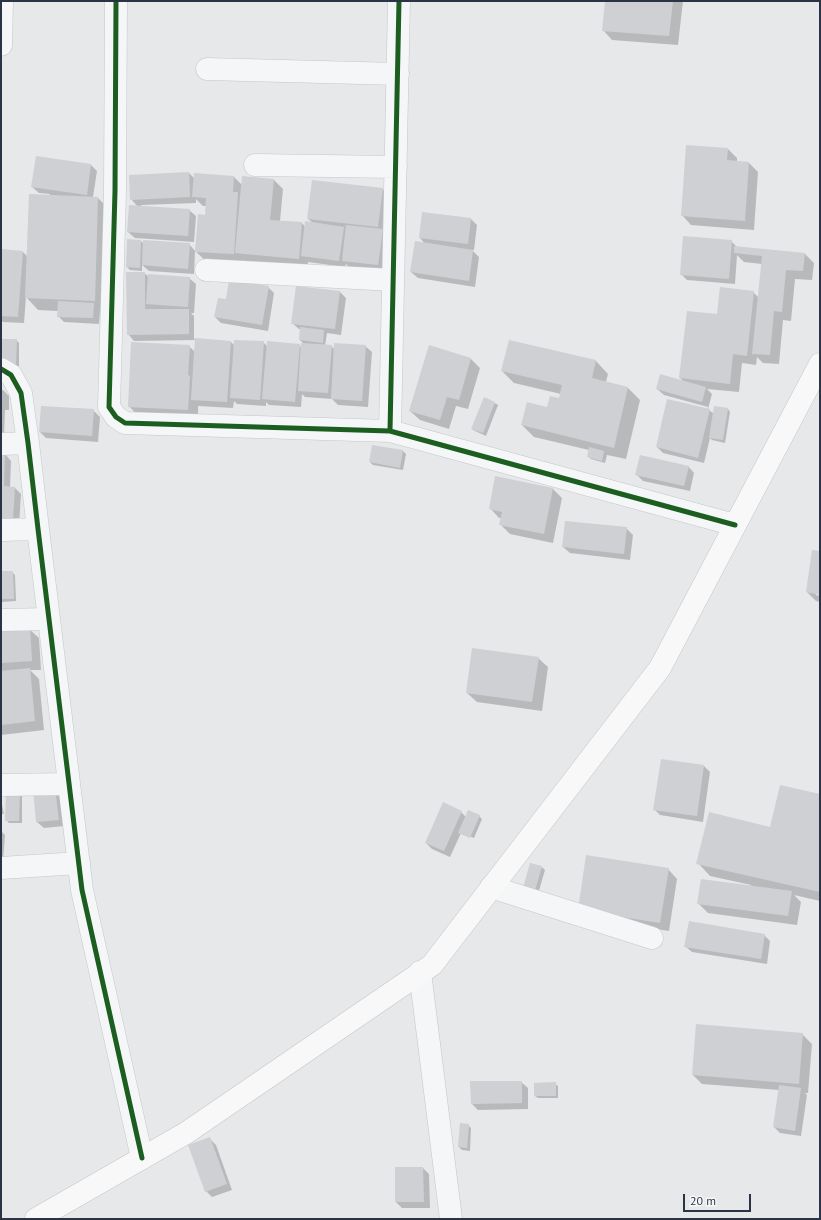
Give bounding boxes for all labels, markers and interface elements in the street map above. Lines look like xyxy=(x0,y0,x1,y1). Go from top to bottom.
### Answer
scale bar xyxy=(685,1186,753,1212)
text: 20 m xyxy=(690,1193,716,1208)

